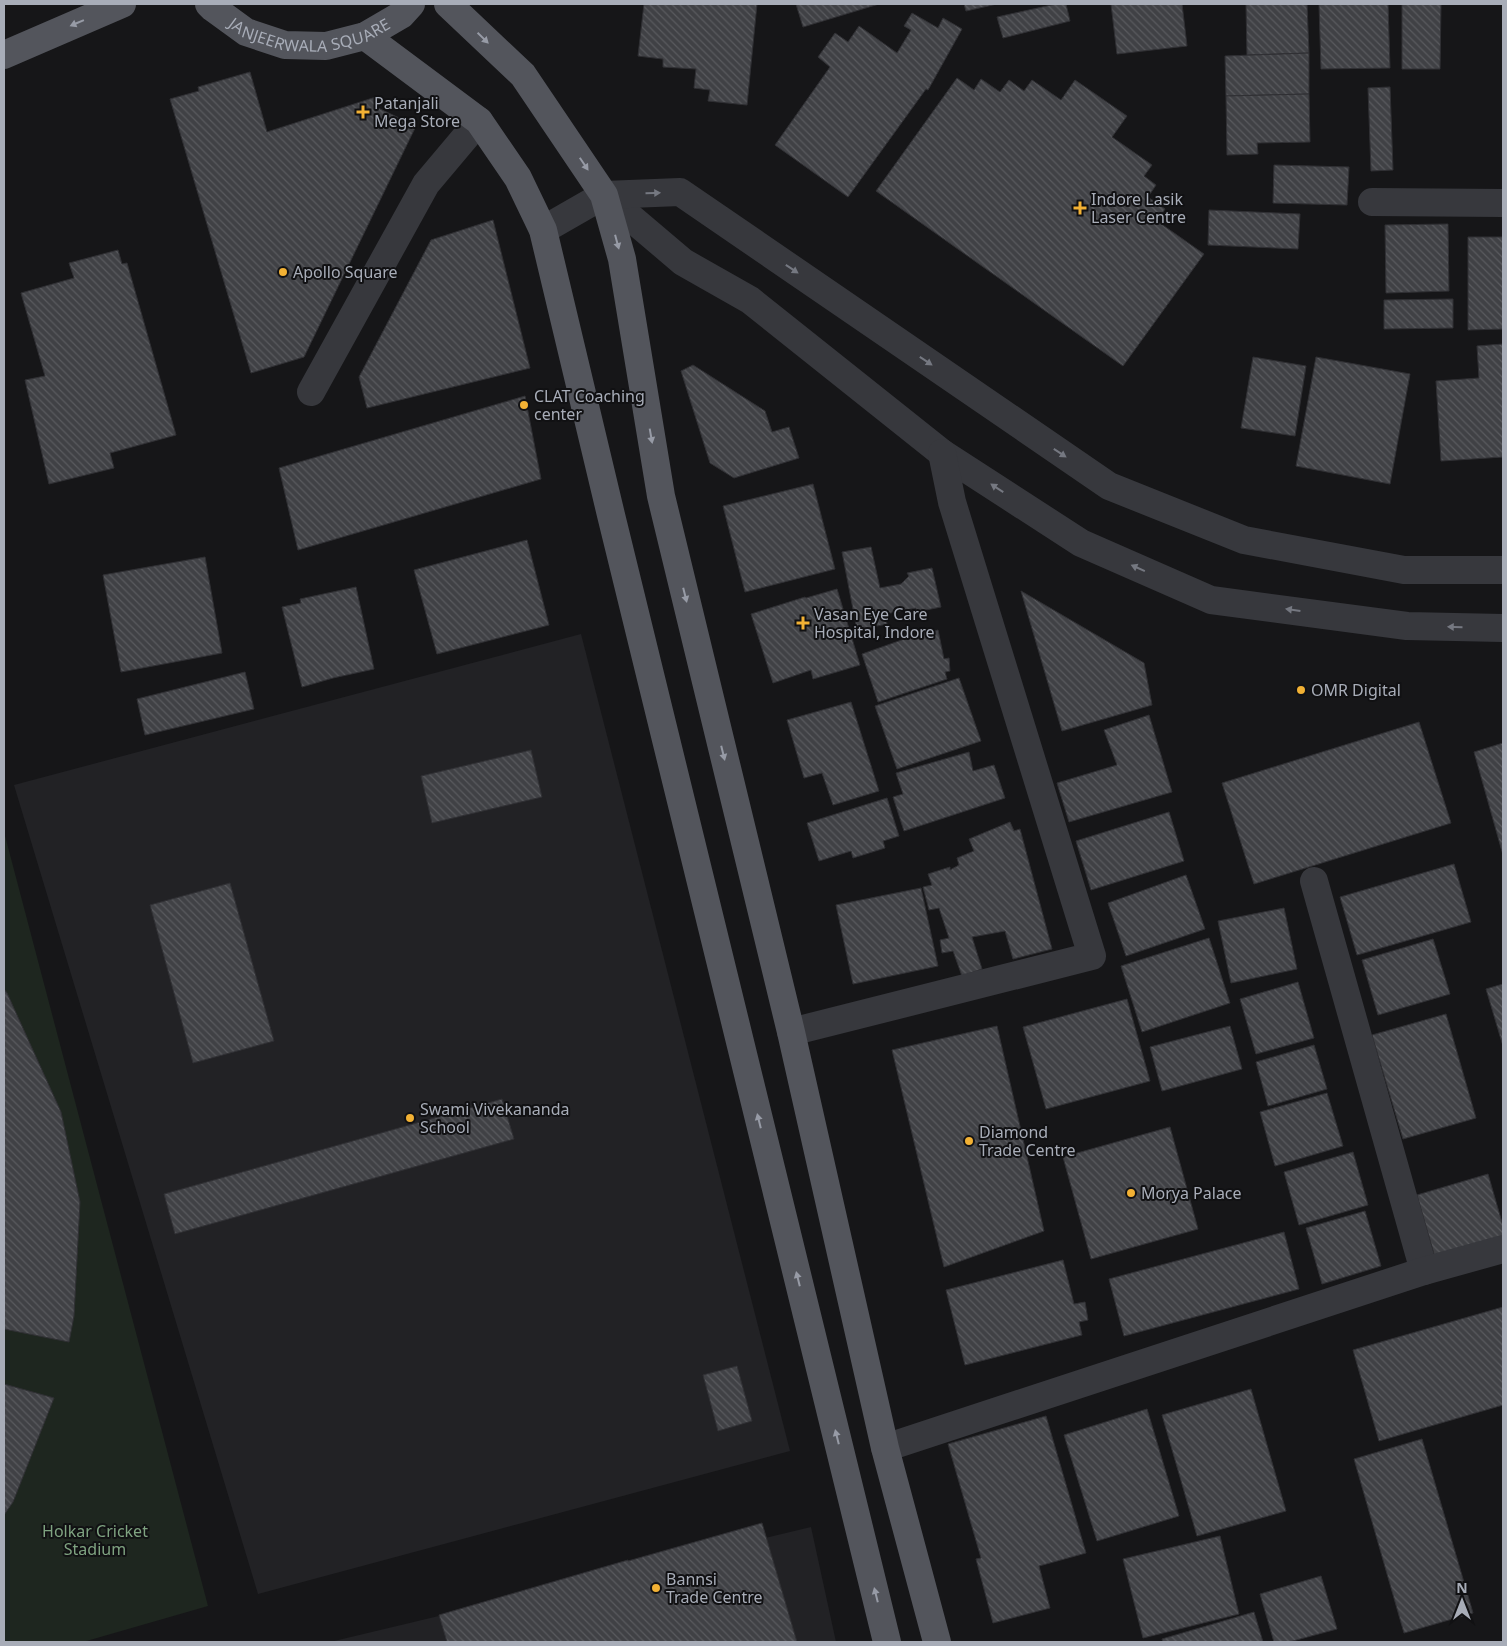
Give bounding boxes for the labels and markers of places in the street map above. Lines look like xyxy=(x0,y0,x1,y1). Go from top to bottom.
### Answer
place label: Patanjali Mega Store xyxy=(374,92,460,132)
marker: Patanjali Mega Store xyxy=(356,105,370,119)
place label: Indore Lasik Laser Centre xyxy=(1091,188,1186,228)
marker: Indore Lasik Laser Centre xyxy=(1073,201,1087,215)
place label: Apollo Square xyxy=(293,261,398,283)
marker: Apollo Square xyxy=(277,266,289,278)
place label: CLAT Coaching center xyxy=(534,385,645,425)
marker: CLAT Coaching center xyxy=(518,399,530,411)
place label: Vasan Eye Care Hospital, Indore xyxy=(814,603,935,643)
marker: Vasan Eye Care Hospital, Indore xyxy=(796,616,810,630)
place label: OMR Digital xyxy=(1311,679,1401,701)
marker: OMR Digital xyxy=(1295,684,1307,696)
place label: Swami Vivekananda School xyxy=(420,1098,570,1138)
marker: Swami Vivekananda School xyxy=(404,1112,416,1124)
place label: Diamond Trade Centre xyxy=(979,1121,1076,1161)
marker: Diamond Trade Centre xyxy=(963,1135,975,1147)
place label: Morya Palace xyxy=(1141,1182,1242,1204)
marker: Morya Palace xyxy=(1125,1187,1137,1199)
place label: Bannsi Trade Centre xyxy=(666,1568,763,1608)
marker: Bannsi Trade Centre xyxy=(650,1582,662,1594)

